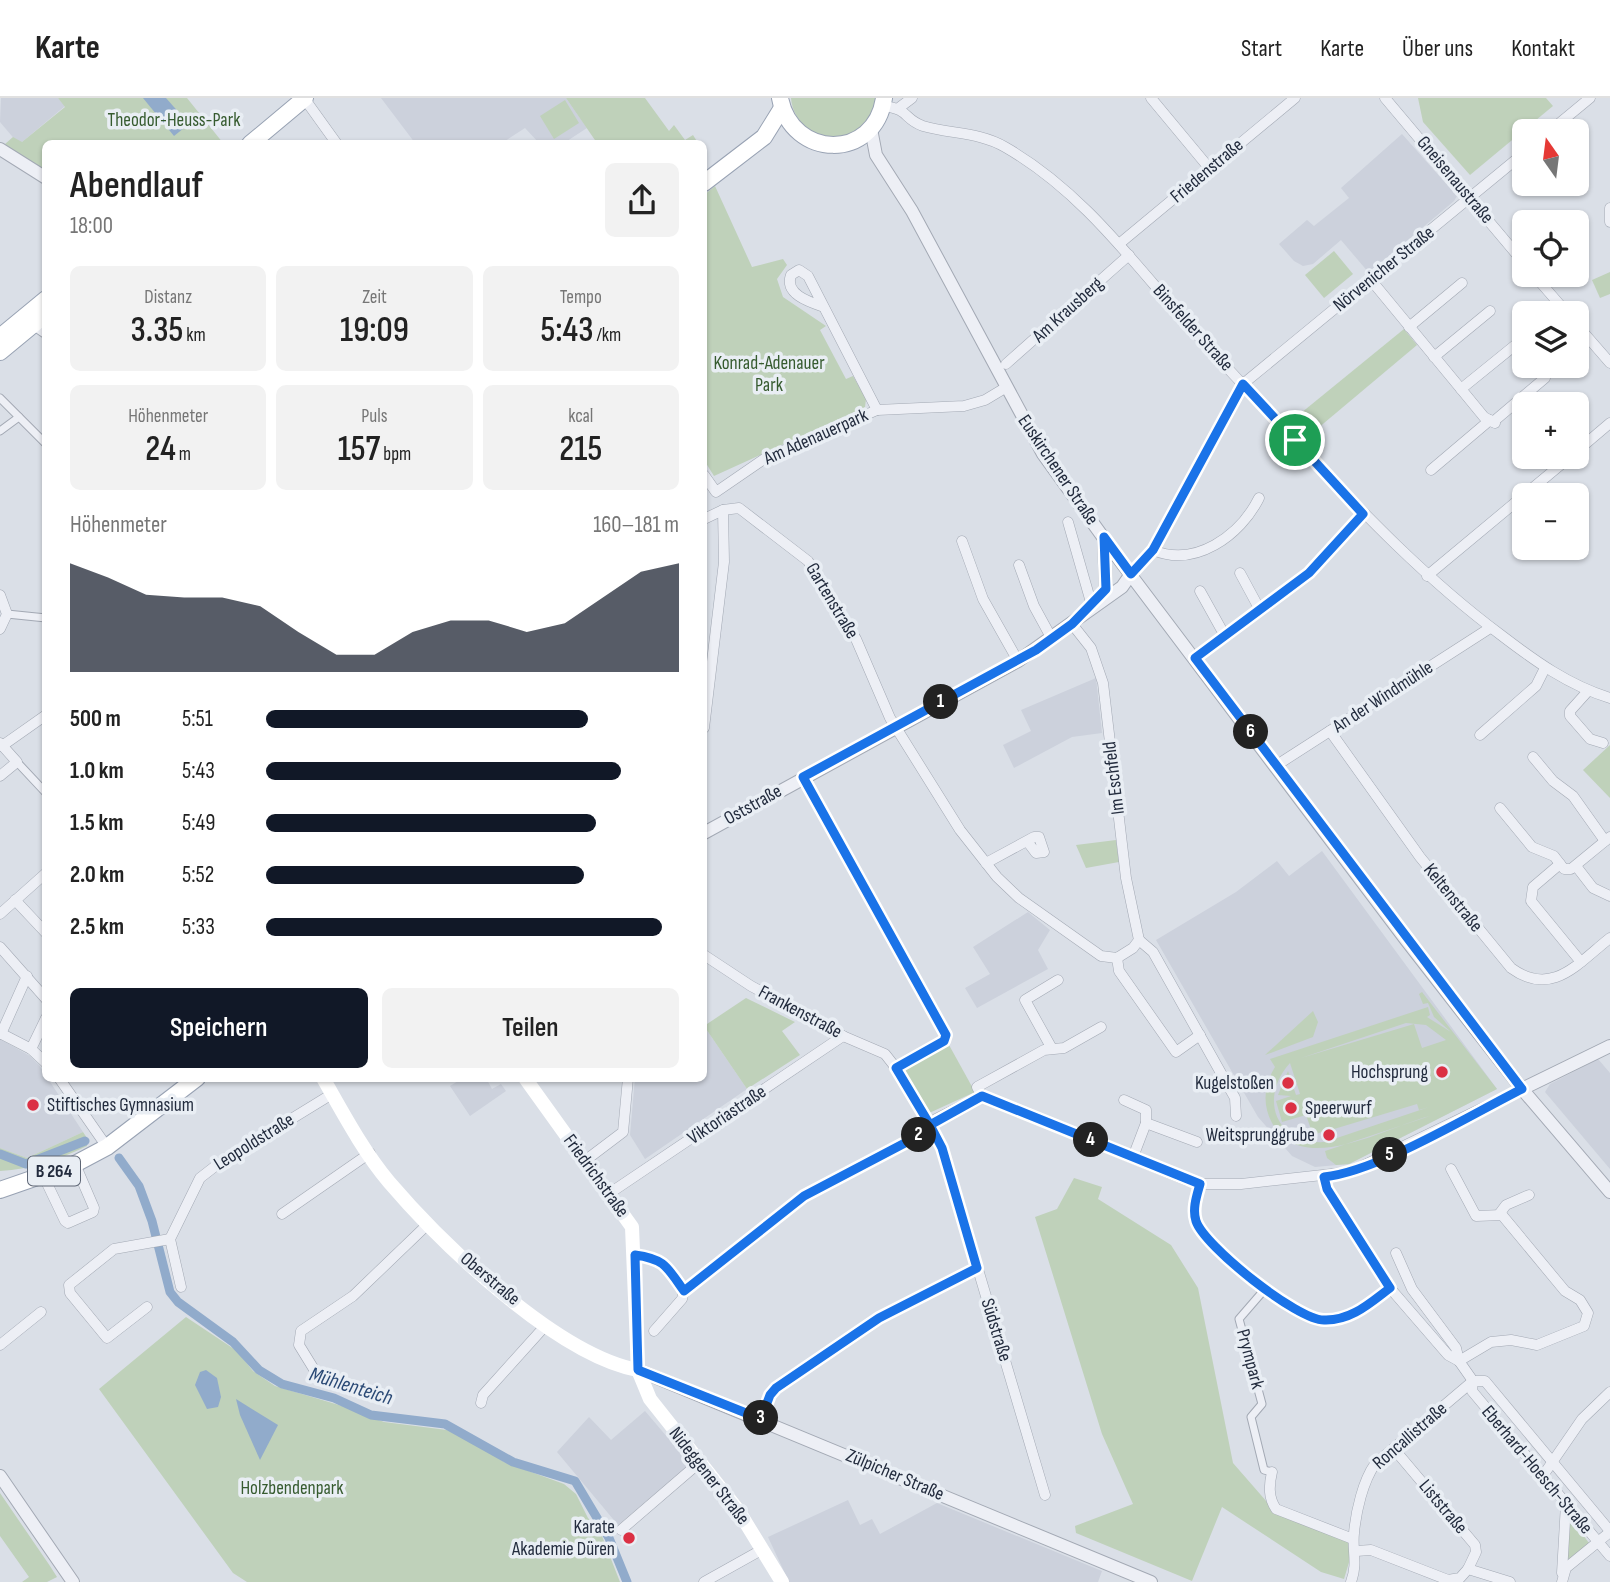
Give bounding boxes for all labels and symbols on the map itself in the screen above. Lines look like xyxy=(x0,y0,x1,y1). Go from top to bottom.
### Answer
park label: Theodor-Heuss-Park xyxy=(108,109,241,132)
north arrow xyxy=(1512,119,1589,196)
street label: Gneisenaustraße xyxy=(1412,131,1498,229)
street label: Friedenstraße xyxy=(1166,134,1248,208)
street label: Nörvenicher Straße xyxy=(1329,221,1439,317)
street label: Am Krausberg xyxy=(1027,272,1109,348)
street label: Binsfelder Straße xyxy=(1148,280,1238,376)
park label: Konrad-Adenauer Park xyxy=(713,352,825,397)
street label: Am Adenauerpark xyxy=(759,404,872,471)
street label: Euskirchener Straße xyxy=(1013,410,1103,530)
pin xyxy=(1265,410,1325,470)
street label: Gartenstraße xyxy=(800,559,864,643)
street label: An der Windmühle xyxy=(1328,656,1438,739)
pin: 1 xyxy=(923,684,958,720)
pin: 6 xyxy=(1234,714,1268,750)
street label: Im Eschfeld xyxy=(1098,740,1130,816)
street label: Oststraße xyxy=(720,780,786,830)
street label: Keltenstraße xyxy=(1418,859,1488,937)
street label: Frankenstraße xyxy=(754,980,846,1044)
place label: Hochsprung xyxy=(1351,1061,1428,1084)
marker: Hochsprung xyxy=(1434,1064,1450,1080)
place label: Kugelstoßen xyxy=(1195,1072,1274,1095)
marker: Kugelstoßen xyxy=(1280,1075,1296,1091)
street label: Viktoriastraße xyxy=(683,1080,771,1150)
place label: Stiftisches Gymnasium xyxy=(47,1094,194,1117)
marker: Stiftisches Gymnasium xyxy=(25,1097,41,1113)
place label: Speerwurf xyxy=(1305,1097,1372,1120)
marker: Speerwurf xyxy=(1283,1100,1299,1116)
street label: Leopoldstraße xyxy=(210,1108,298,1176)
pin: 2 xyxy=(902,1118,936,1152)
pin: 4 xyxy=(1074,1122,1108,1158)
place label: Weitsprunggrube xyxy=(1206,1124,1315,1147)
marker: Weitsprunggrube xyxy=(1321,1127,1337,1143)
street label: Friedrichstraße xyxy=(558,1130,634,1222)
pin: 5 xyxy=(1372,1138,1408,1172)
road number: B 264 xyxy=(28,1156,80,1186)
street label: Oberstraße xyxy=(456,1247,524,1311)
street label: Südstraße xyxy=(976,1296,1016,1364)
street label: Prympark xyxy=(1231,1327,1269,1392)
water label: Mühlenteich xyxy=(306,1362,396,1411)
street label: Roncallistraße xyxy=(1368,1397,1452,1475)
pin: 3 xyxy=(744,1400,778,1436)
street label: Eberhard-Hoesch-Straße xyxy=(1476,1401,1598,1539)
street label: Nideggener Straße xyxy=(664,1423,754,1529)
street label: Zülpicher Straße xyxy=(842,1444,948,1506)
street label: Liststraße xyxy=(1414,1475,1472,1539)
park label: Holzbendenpark xyxy=(240,1477,344,1500)
place label: Karate Akademie Düren xyxy=(511,1516,615,1561)
marker: Karate Akademie Düren xyxy=(621,1530,637,1546)

